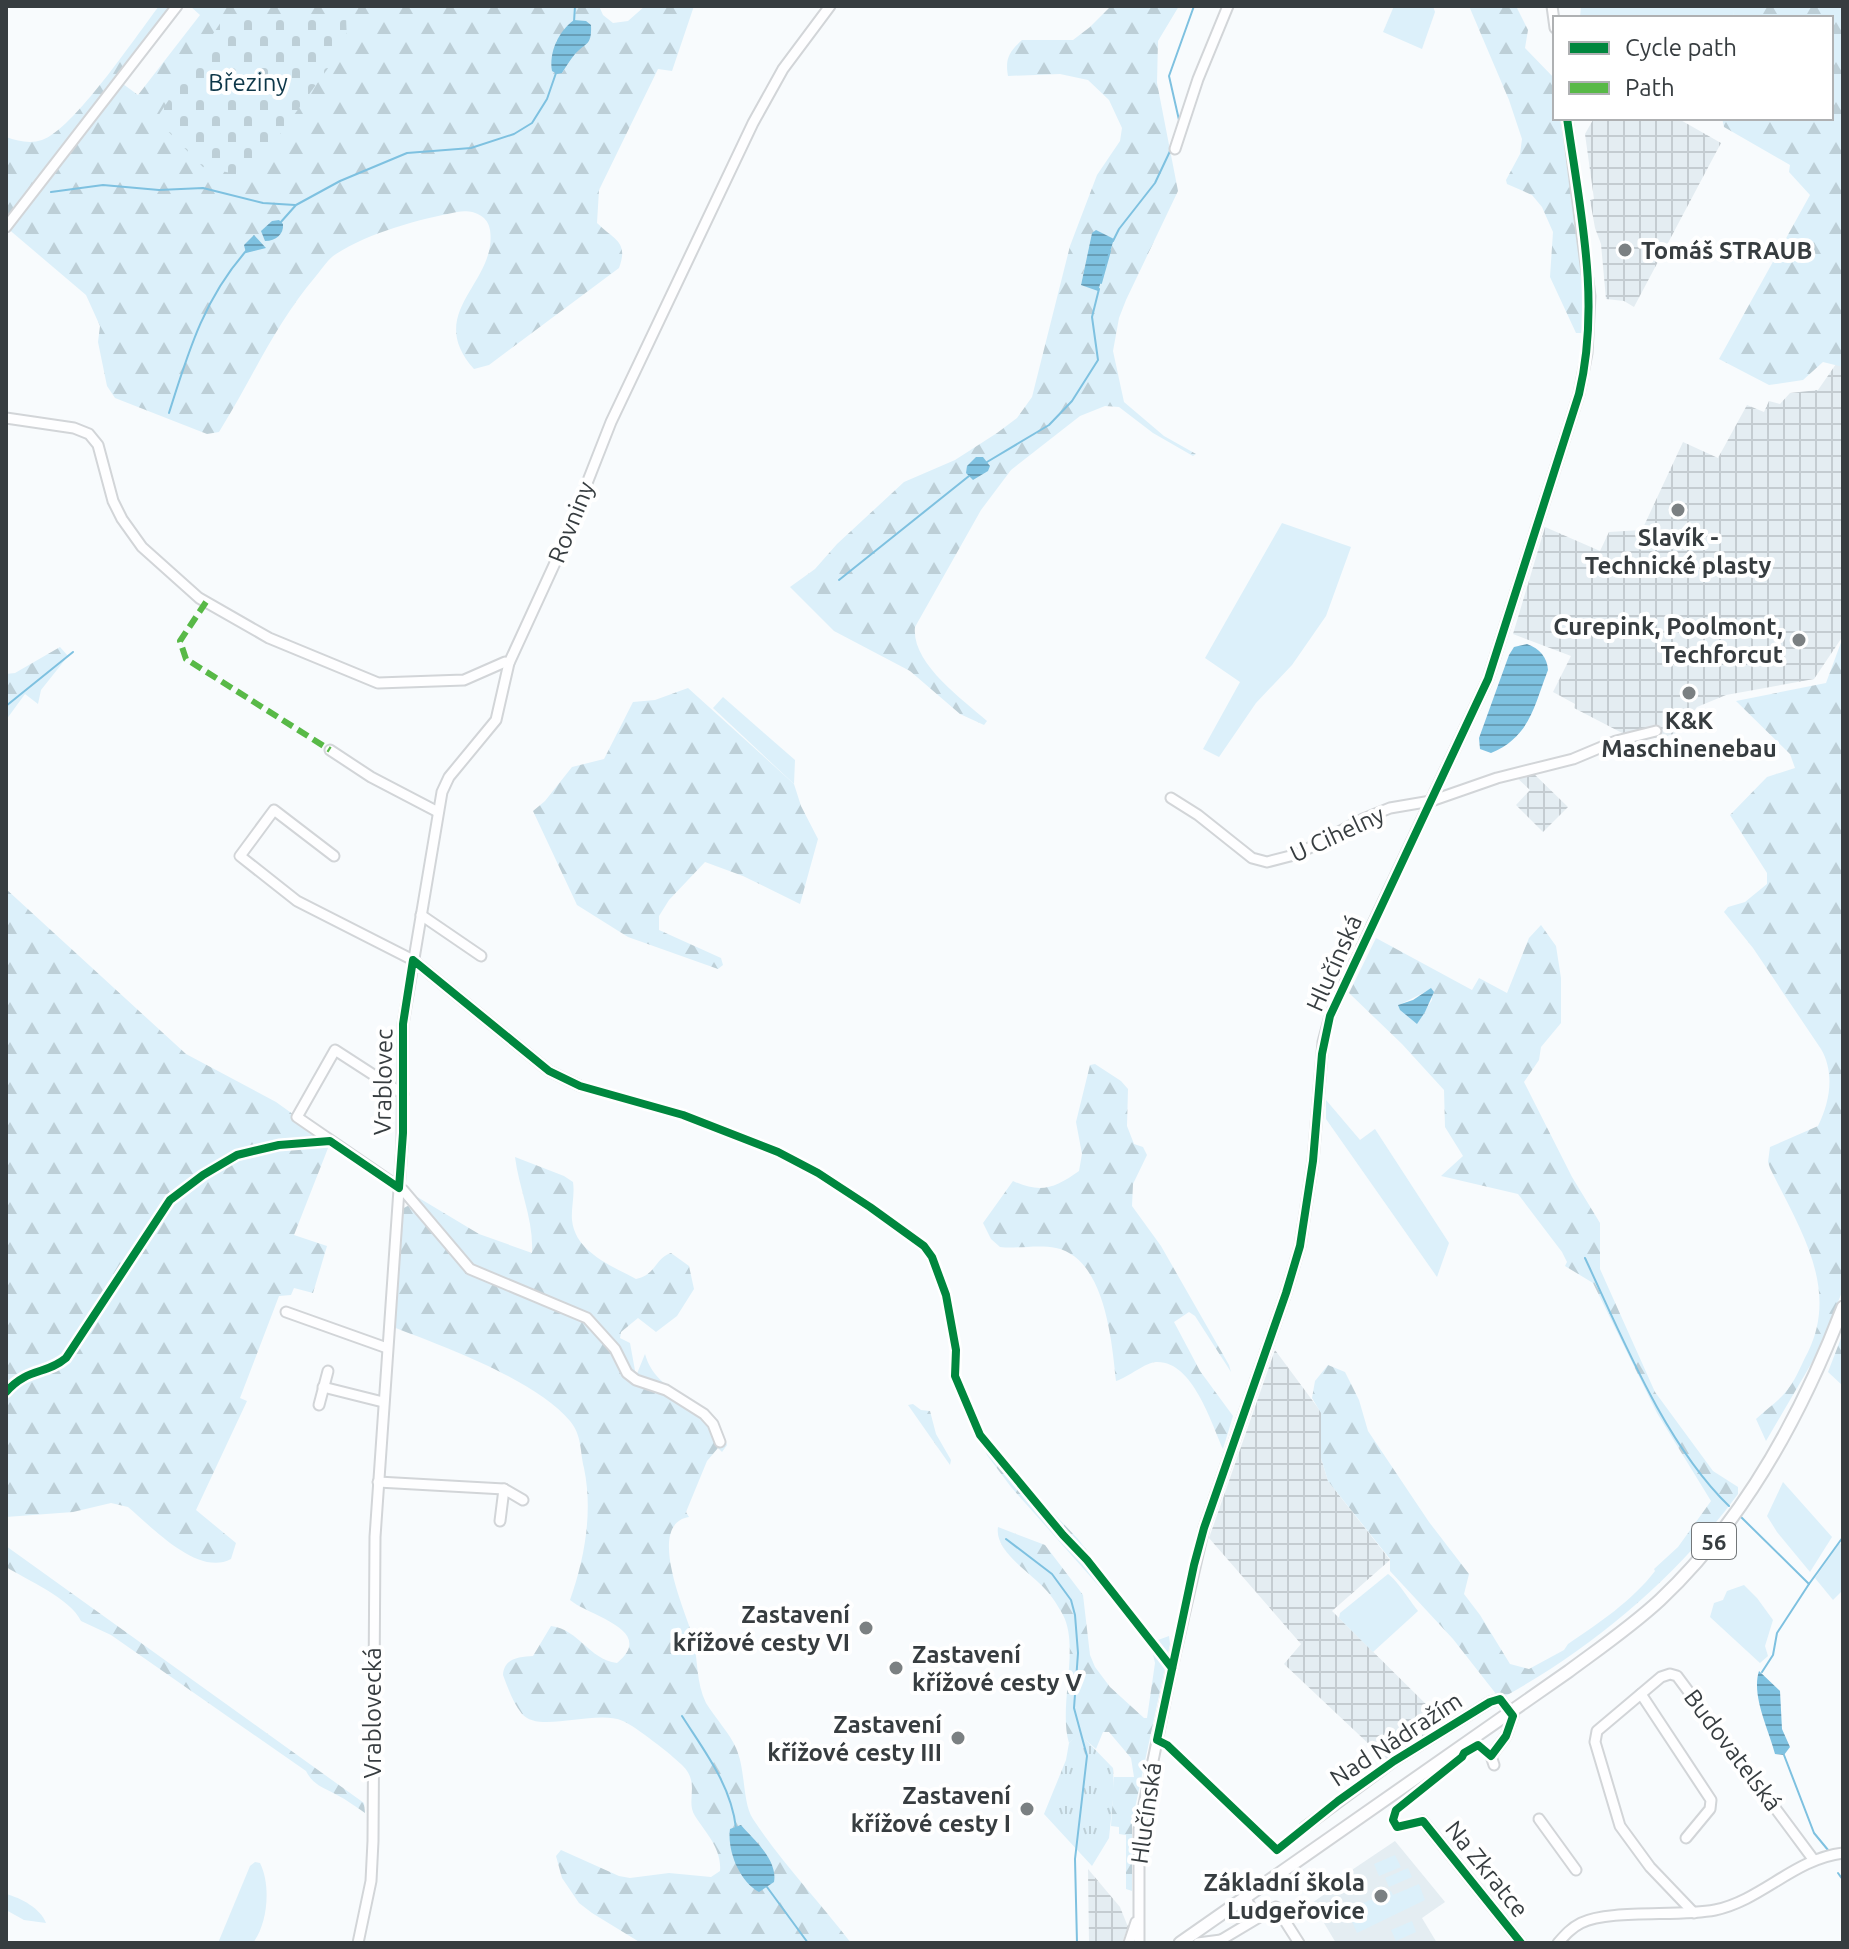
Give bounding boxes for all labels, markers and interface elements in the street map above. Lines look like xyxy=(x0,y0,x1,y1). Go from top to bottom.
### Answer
legend xyxy=(1553,16,1833,120)
text: Cycle path xyxy=(1625,34,1737,61)
park label: Březiny xyxy=(208,69,288,96)
text: Path xyxy=(1625,74,1675,101)
place label: Tomáš STRAUB xyxy=(1641,237,1812,264)
marker: Tomáš STRAUB xyxy=(1616,241,1634,259)
street label: Rovniny xyxy=(543,477,600,567)
marker: Slavík - Technické plasty xyxy=(1669,501,1687,519)
place label: Slavík - Technické plasty xyxy=(1585,524,1772,579)
place label: Curepink, Poolmont, Techforcut xyxy=(1553,613,1783,668)
marker: Curepink, Poolmont, Techforcut xyxy=(1790,631,1808,649)
marker: K&K Maschinenebau xyxy=(1680,684,1698,702)
place label: K&K Maschinenebau xyxy=(1601,707,1777,762)
street label: U Cihelny xyxy=(1286,800,1389,868)
street label: Hlučínská xyxy=(1301,911,1367,1015)
street label: Vrablovec xyxy=(369,1028,397,1136)
road number: 56 xyxy=(1692,1523,1736,1559)
place label: Zastavení křížové cesty VI xyxy=(673,1601,850,1656)
marker: Zastavení křížové cesty VI xyxy=(857,1619,875,1637)
place label: Zastavení křížové cesty V xyxy=(912,1641,1082,1696)
street label: Vrablovecká xyxy=(359,1647,386,1779)
marker: Zastavení křížové cesty V xyxy=(887,1659,905,1677)
street label: Budovatelská xyxy=(1679,1684,1787,1816)
street label: Nad Nádražím xyxy=(1325,1686,1467,1792)
place label: Zastavení křížové cesty III xyxy=(767,1711,942,1766)
marker: Zastavení křížové cesty III xyxy=(949,1729,967,1747)
street label: Hlučínská xyxy=(1126,1760,1166,1866)
place label: Zastavení křížové cesty I xyxy=(851,1782,1011,1837)
marker: Zastavení křížové cesty I xyxy=(1018,1800,1036,1818)
street label: Na Zkratce xyxy=(1440,1816,1534,1922)
place label: Základní škola Ludgeřovice xyxy=(1204,1869,1365,1924)
marker: Základní škola Ludgeřovice xyxy=(1372,1887,1390,1905)

